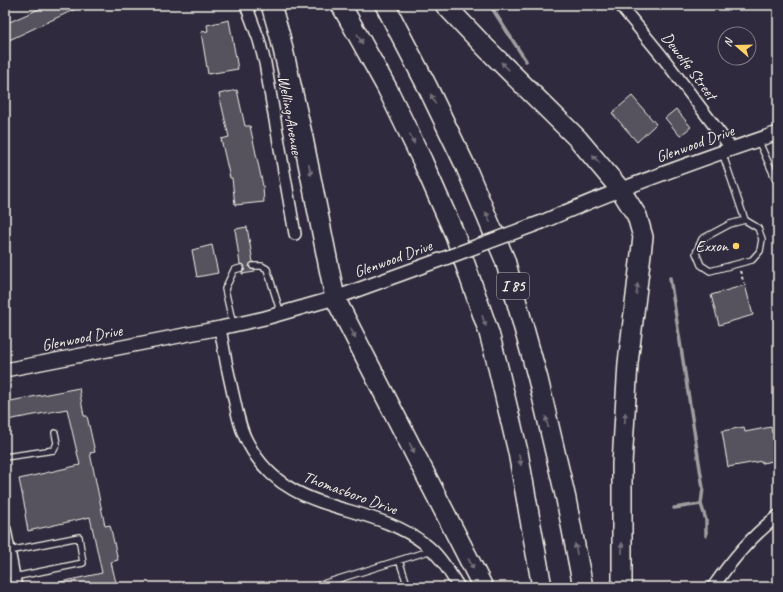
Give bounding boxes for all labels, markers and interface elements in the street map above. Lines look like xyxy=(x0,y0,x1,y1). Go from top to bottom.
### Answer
north arrow xyxy=(717,26,757,66)
street label: Dewolfe Street xyxy=(657,28,723,106)
one-way arrow xyxy=(357,33,364,45)
text: N xyxy=(720,35,736,48)
one-way arrow xyxy=(500,61,510,71)
street label: Welling Avenue xyxy=(273,74,307,157)
one-way arrow xyxy=(430,93,436,104)
street label: Glenwood Drive xyxy=(653,120,738,167)
one-way arrow xyxy=(409,134,415,145)
one-way arrow xyxy=(591,154,600,164)
one-way arrow xyxy=(307,163,313,176)
one-way arrow xyxy=(484,210,490,222)
street label: Glenwood Drive xyxy=(351,235,436,282)
place label: Exxon xyxy=(696,236,729,256)
marker: Exxon xyxy=(731,241,741,251)
road number: I 85 xyxy=(497,273,529,299)
one-way arrow xyxy=(634,283,640,295)
one-way arrow xyxy=(482,315,488,327)
street label: Glenwood Drive xyxy=(40,320,126,356)
one-way arrow xyxy=(350,327,356,338)
one-way arrow xyxy=(621,412,628,424)
one-way arrow xyxy=(544,416,550,428)
one-way arrow xyxy=(409,443,415,454)
one-way arrow xyxy=(517,454,523,466)
street label: Thomasboro Drive xyxy=(300,467,402,520)
one-way arrow xyxy=(619,541,625,554)
one-way arrow xyxy=(572,543,578,555)
one-way arrow xyxy=(468,558,474,570)

